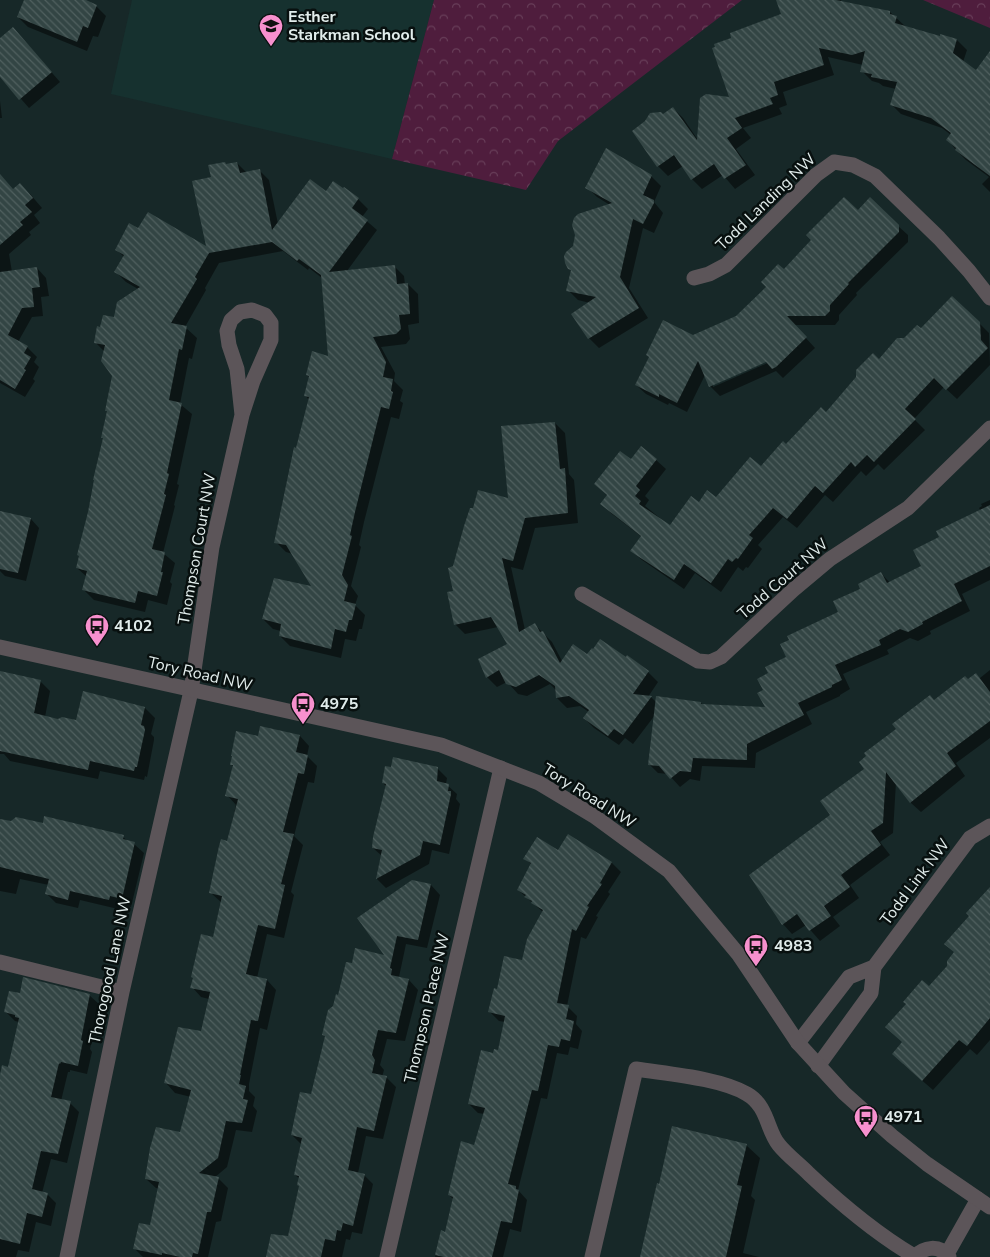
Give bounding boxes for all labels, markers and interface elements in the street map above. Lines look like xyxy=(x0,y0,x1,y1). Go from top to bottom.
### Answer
place label: Esther Starkman School xyxy=(288,6,415,46)
school or university icon: Esther Starkman School xyxy=(258,13,284,47)
street label: Todd Landing NW xyxy=(711,148,821,256)
street label: Thompson Court NW xyxy=(173,471,221,627)
street label: Todd Court NW xyxy=(733,533,833,625)
bus stop icon: 4102 xyxy=(84,613,110,647)
place label: 4102 xyxy=(114,615,152,637)
street label: Tory Road NW xyxy=(146,651,255,697)
bus stop icon: 4975 xyxy=(290,691,316,725)
place label: 4975 xyxy=(320,693,358,715)
street label: Tory Road NW xyxy=(538,758,640,834)
street label: Todd Link NW xyxy=(875,834,955,930)
street label: Thorogood Lane NW xyxy=(84,893,137,1046)
street label: Thompson Place NW xyxy=(399,931,455,1085)
bus stop icon: 4983 xyxy=(743,933,769,967)
place label: 4983 xyxy=(774,935,812,957)
bus stop icon: 4971 xyxy=(853,1104,879,1138)
place label: 4971 xyxy=(884,1106,922,1128)

